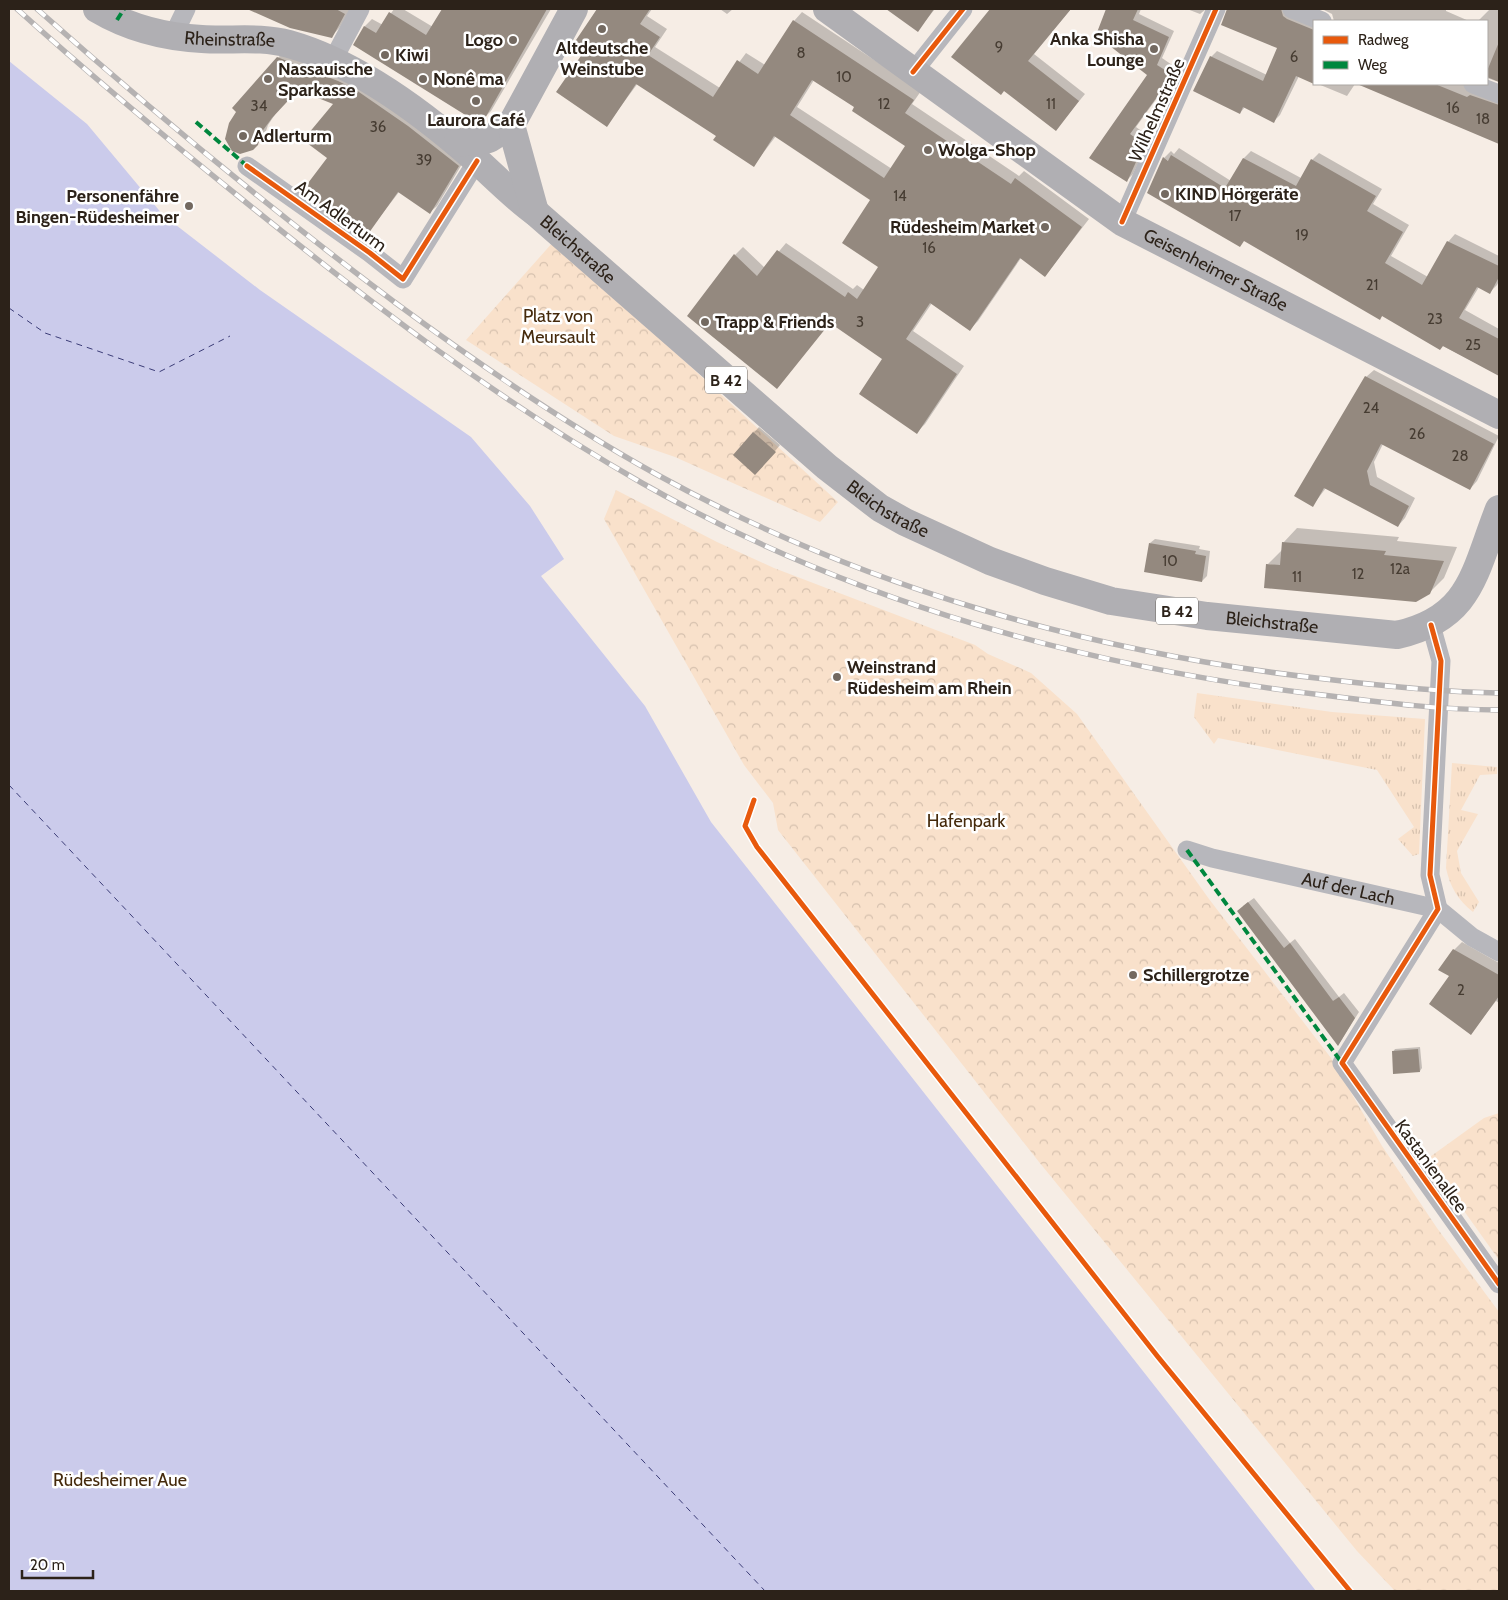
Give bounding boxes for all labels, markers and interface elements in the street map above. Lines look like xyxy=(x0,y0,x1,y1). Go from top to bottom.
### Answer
legend xyxy=(1313,20,1488,85)
marker: Altdeutsche Weinstube xyxy=(596,23,608,35)
street label: Rheinstraße xyxy=(183,27,276,52)
place label: Anka Shisha Lounge xyxy=(1050,28,1144,71)
place label: Logo xyxy=(465,29,503,51)
text: Radweg xyxy=(1358,31,1409,49)
marker: Logo xyxy=(507,34,519,46)
place label: Altdeutsche Weinstube xyxy=(556,37,648,80)
house number: 9 xyxy=(995,38,1003,56)
marker: Anka Shisha Lounge xyxy=(1148,43,1160,55)
place label: Kiwi xyxy=(395,44,429,66)
house number: 8 xyxy=(796,44,806,62)
house number: 6 xyxy=(1290,48,1298,66)
marker: Kiwi xyxy=(379,49,391,61)
street label: Wilhelmstraße xyxy=(1124,55,1190,165)
text: Weg xyxy=(1358,56,1387,74)
place label: Nassauische Sparkasse xyxy=(278,58,373,101)
place label: Nonê ma xyxy=(433,68,504,90)
house number: 10 xyxy=(836,68,852,86)
marker: Nassauische Sparkasse xyxy=(262,73,274,85)
marker: Nonê ma xyxy=(417,73,429,85)
marker: Laurora Café xyxy=(470,95,482,107)
house number: 12 xyxy=(878,95,891,113)
house number: 11 xyxy=(1046,95,1056,113)
house number: 34 xyxy=(251,97,268,115)
house number: 16 xyxy=(1446,99,1460,117)
place label: Laurora Café xyxy=(427,109,525,131)
house number: 18 xyxy=(1476,110,1490,128)
house number: 36 xyxy=(370,118,386,136)
place label: Adlerturm xyxy=(253,125,332,147)
marker: Adlerturm xyxy=(237,130,249,142)
place label: Wolga-Shop xyxy=(938,139,1036,161)
marker: Wolga-Shop xyxy=(922,144,934,156)
house number: 39 xyxy=(416,151,432,169)
street label: Am Adlerturm xyxy=(291,175,391,257)
place label: KIND Hörgeräte xyxy=(1175,183,1298,205)
place label: Personenfähre Bingen-Rüdesheimer xyxy=(15,185,179,228)
house number: 14 xyxy=(893,187,907,205)
marker: KIND Hörgeräte xyxy=(1159,188,1171,200)
marker: Personenfähre Bingen-Rüdesheimer xyxy=(183,200,195,212)
house number: 17 xyxy=(1229,207,1242,225)
street label: Bleichstraße xyxy=(536,211,620,288)
place label: Rüdesheim Market xyxy=(890,216,1035,238)
marker: Rüdesheim Market xyxy=(1039,221,1051,233)
street label: Geisenheimer Straße xyxy=(1140,224,1292,316)
house number: 19 xyxy=(1295,226,1309,244)
house number: 16 xyxy=(922,239,936,257)
house number: 21 xyxy=(1366,276,1378,294)
park label: Platz von Meursault xyxy=(521,305,595,348)
house number: 23 xyxy=(1427,310,1443,328)
place label: Trapp & Friends xyxy=(715,311,835,333)
house number: 3 xyxy=(856,313,864,331)
marker: Trapp & Friends xyxy=(699,316,711,328)
house number: 25 xyxy=(1465,336,1481,354)
road number: B 42 xyxy=(705,366,747,394)
house number: 24 xyxy=(1363,399,1380,417)
house number: 26 xyxy=(1409,425,1425,443)
house number: 28 xyxy=(1452,447,1468,465)
street label: Bleichstraße xyxy=(842,475,932,542)
house number: 10 xyxy=(1162,552,1178,570)
house number: 12a xyxy=(1390,560,1411,578)
house number: 12 xyxy=(1352,565,1365,583)
house number: 11 xyxy=(1292,568,1302,586)
road number: B 42 xyxy=(1156,598,1198,624)
street label: Bleichstraße xyxy=(1225,607,1319,638)
place label: Weinstrand Rüdesheim am Rhein xyxy=(847,656,1012,699)
marker: Weinstrand Rüdesheim am Rhein xyxy=(831,671,843,683)
park label: Hafenpark xyxy=(927,810,1006,832)
street label: Auf der Lach xyxy=(1300,868,1397,910)
place label: Schillergrotze xyxy=(1143,964,1249,986)
marker: Schillergrotze xyxy=(1127,969,1139,981)
house number: 2 xyxy=(1457,981,1465,999)
street label: Kastanienallee xyxy=(1390,1115,1472,1217)
park label: Rüdesheimer Aue xyxy=(53,1469,187,1491)
scale bar xyxy=(22,1548,94,1580)
text: 20 m xyxy=(30,1556,65,1574)

